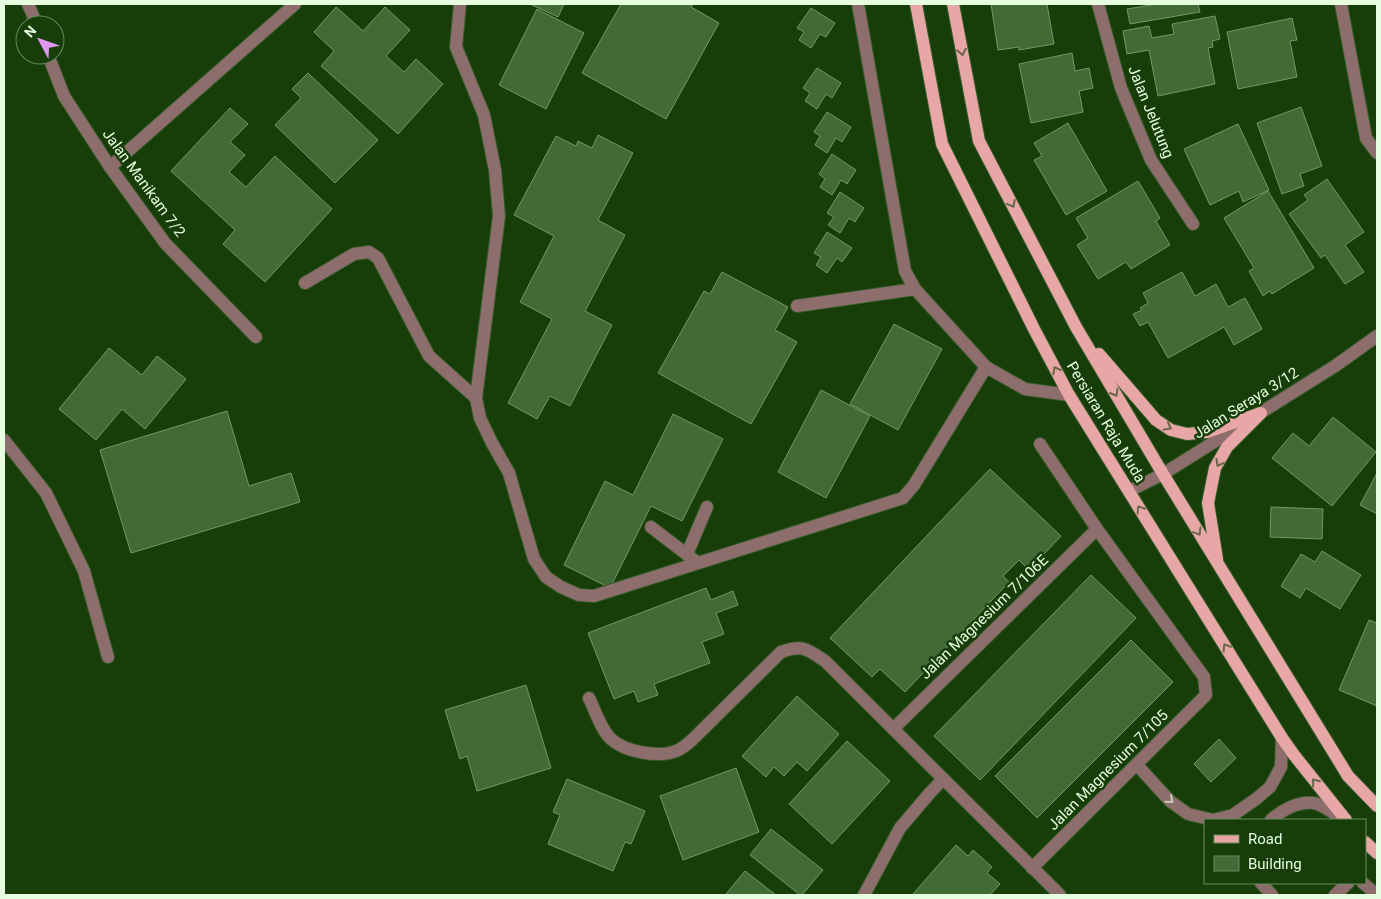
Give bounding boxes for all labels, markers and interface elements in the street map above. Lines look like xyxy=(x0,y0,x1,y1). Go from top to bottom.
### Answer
north arrow xyxy=(15,15,65,65)
text: N xyxy=(21,22,39,40)
one-way arrow xyxy=(956,47,967,56)
street label: Jalan Jelutung xyxy=(1124,63,1178,161)
street label: Jalan Manikam 7/2 xyxy=(99,125,189,241)
one-way arrow xyxy=(1006,199,1016,208)
street label: Persiaran Raja Muda xyxy=(1063,358,1149,486)
street label: Jalan Seraya 3/12 xyxy=(1190,363,1302,443)
one-way arrow xyxy=(1052,366,1062,375)
one-way arrow xyxy=(1109,388,1119,397)
one-way arrow xyxy=(1162,421,1171,431)
one-way arrow xyxy=(1215,457,1225,466)
one-way arrow xyxy=(1136,505,1146,514)
one-way arrow xyxy=(1192,527,1202,536)
street label: Jalan Magnesium 7/106E xyxy=(916,551,1052,683)
one-way arrow xyxy=(1222,643,1232,652)
street label: Jalan Magnesium 7/105 xyxy=(1044,706,1172,834)
one-way arrow xyxy=(1313,779,1321,788)
one-way arrow xyxy=(1164,794,1173,803)
legend xyxy=(1204,819,1366,884)
text: Road xyxy=(1248,830,1282,848)
text: Building xyxy=(1248,855,1302,873)

